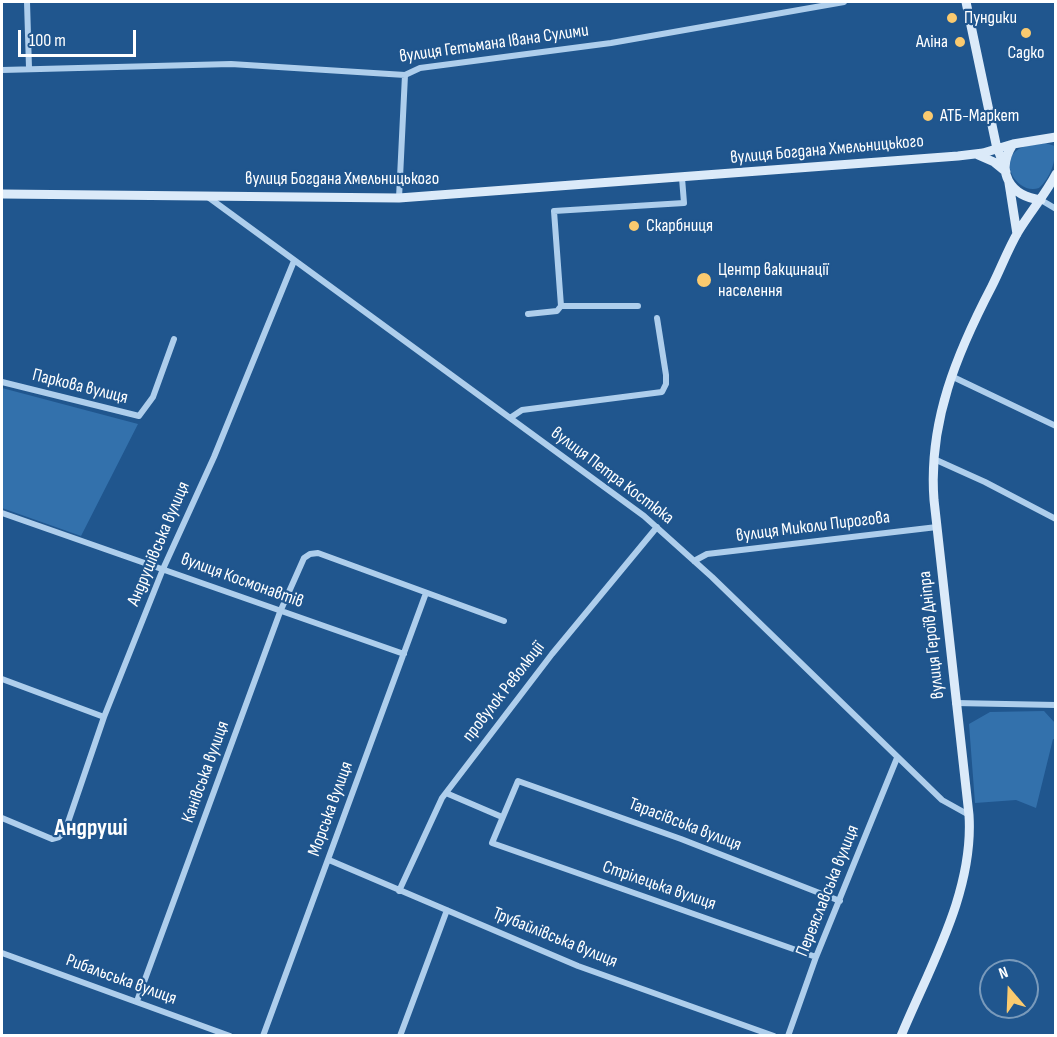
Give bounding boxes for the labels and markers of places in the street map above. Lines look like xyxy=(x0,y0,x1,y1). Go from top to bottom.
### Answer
place label: Пундики xyxy=(964,7,1017,29)
marker: Пундики xyxy=(945,11,959,25)
marker: Садко xyxy=(1019,26,1033,40)
place label: Аліна xyxy=(916,31,948,53)
marker: Аліна xyxy=(953,35,967,49)
place label: Садко xyxy=(1008,42,1044,64)
place label: АТБ-Маркет xyxy=(940,105,1019,127)
marker: АТБ-Маркет xyxy=(921,109,935,123)
place label: Скарбниця xyxy=(646,215,713,237)
marker: Скарбниця xyxy=(627,219,641,233)
place label: Центр вакцинації населення xyxy=(718,259,829,302)
marker: Центр вакцинації населення xyxy=(695,271,713,289)

